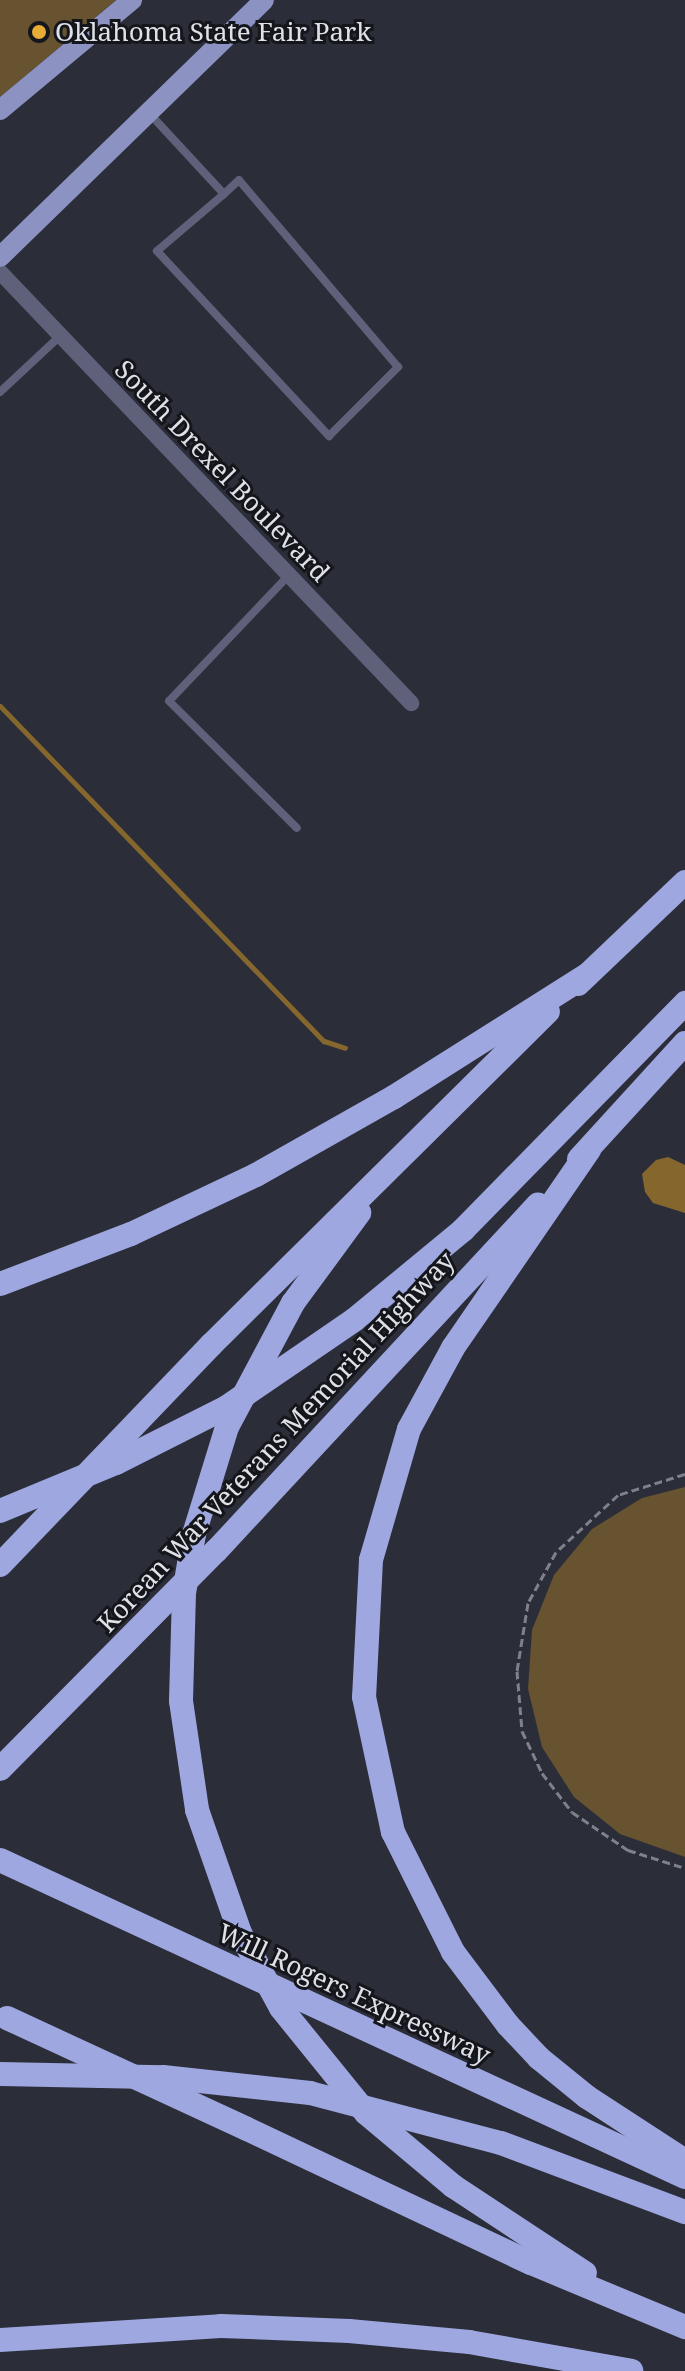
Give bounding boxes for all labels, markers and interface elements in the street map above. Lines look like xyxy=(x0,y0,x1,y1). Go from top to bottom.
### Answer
place label: Oklahoma State Fair Park xyxy=(55,16,371,48)
marker: Oklahoma State Fair Park xyxy=(30,23,48,41)
street label: South Drexel Boulevard xyxy=(108,354,336,588)
street label: Korean War Veterans Memorial Highway xyxy=(91,1245,461,1639)
street label: Will Rogers Expressway xyxy=(213,1917,495,2071)

